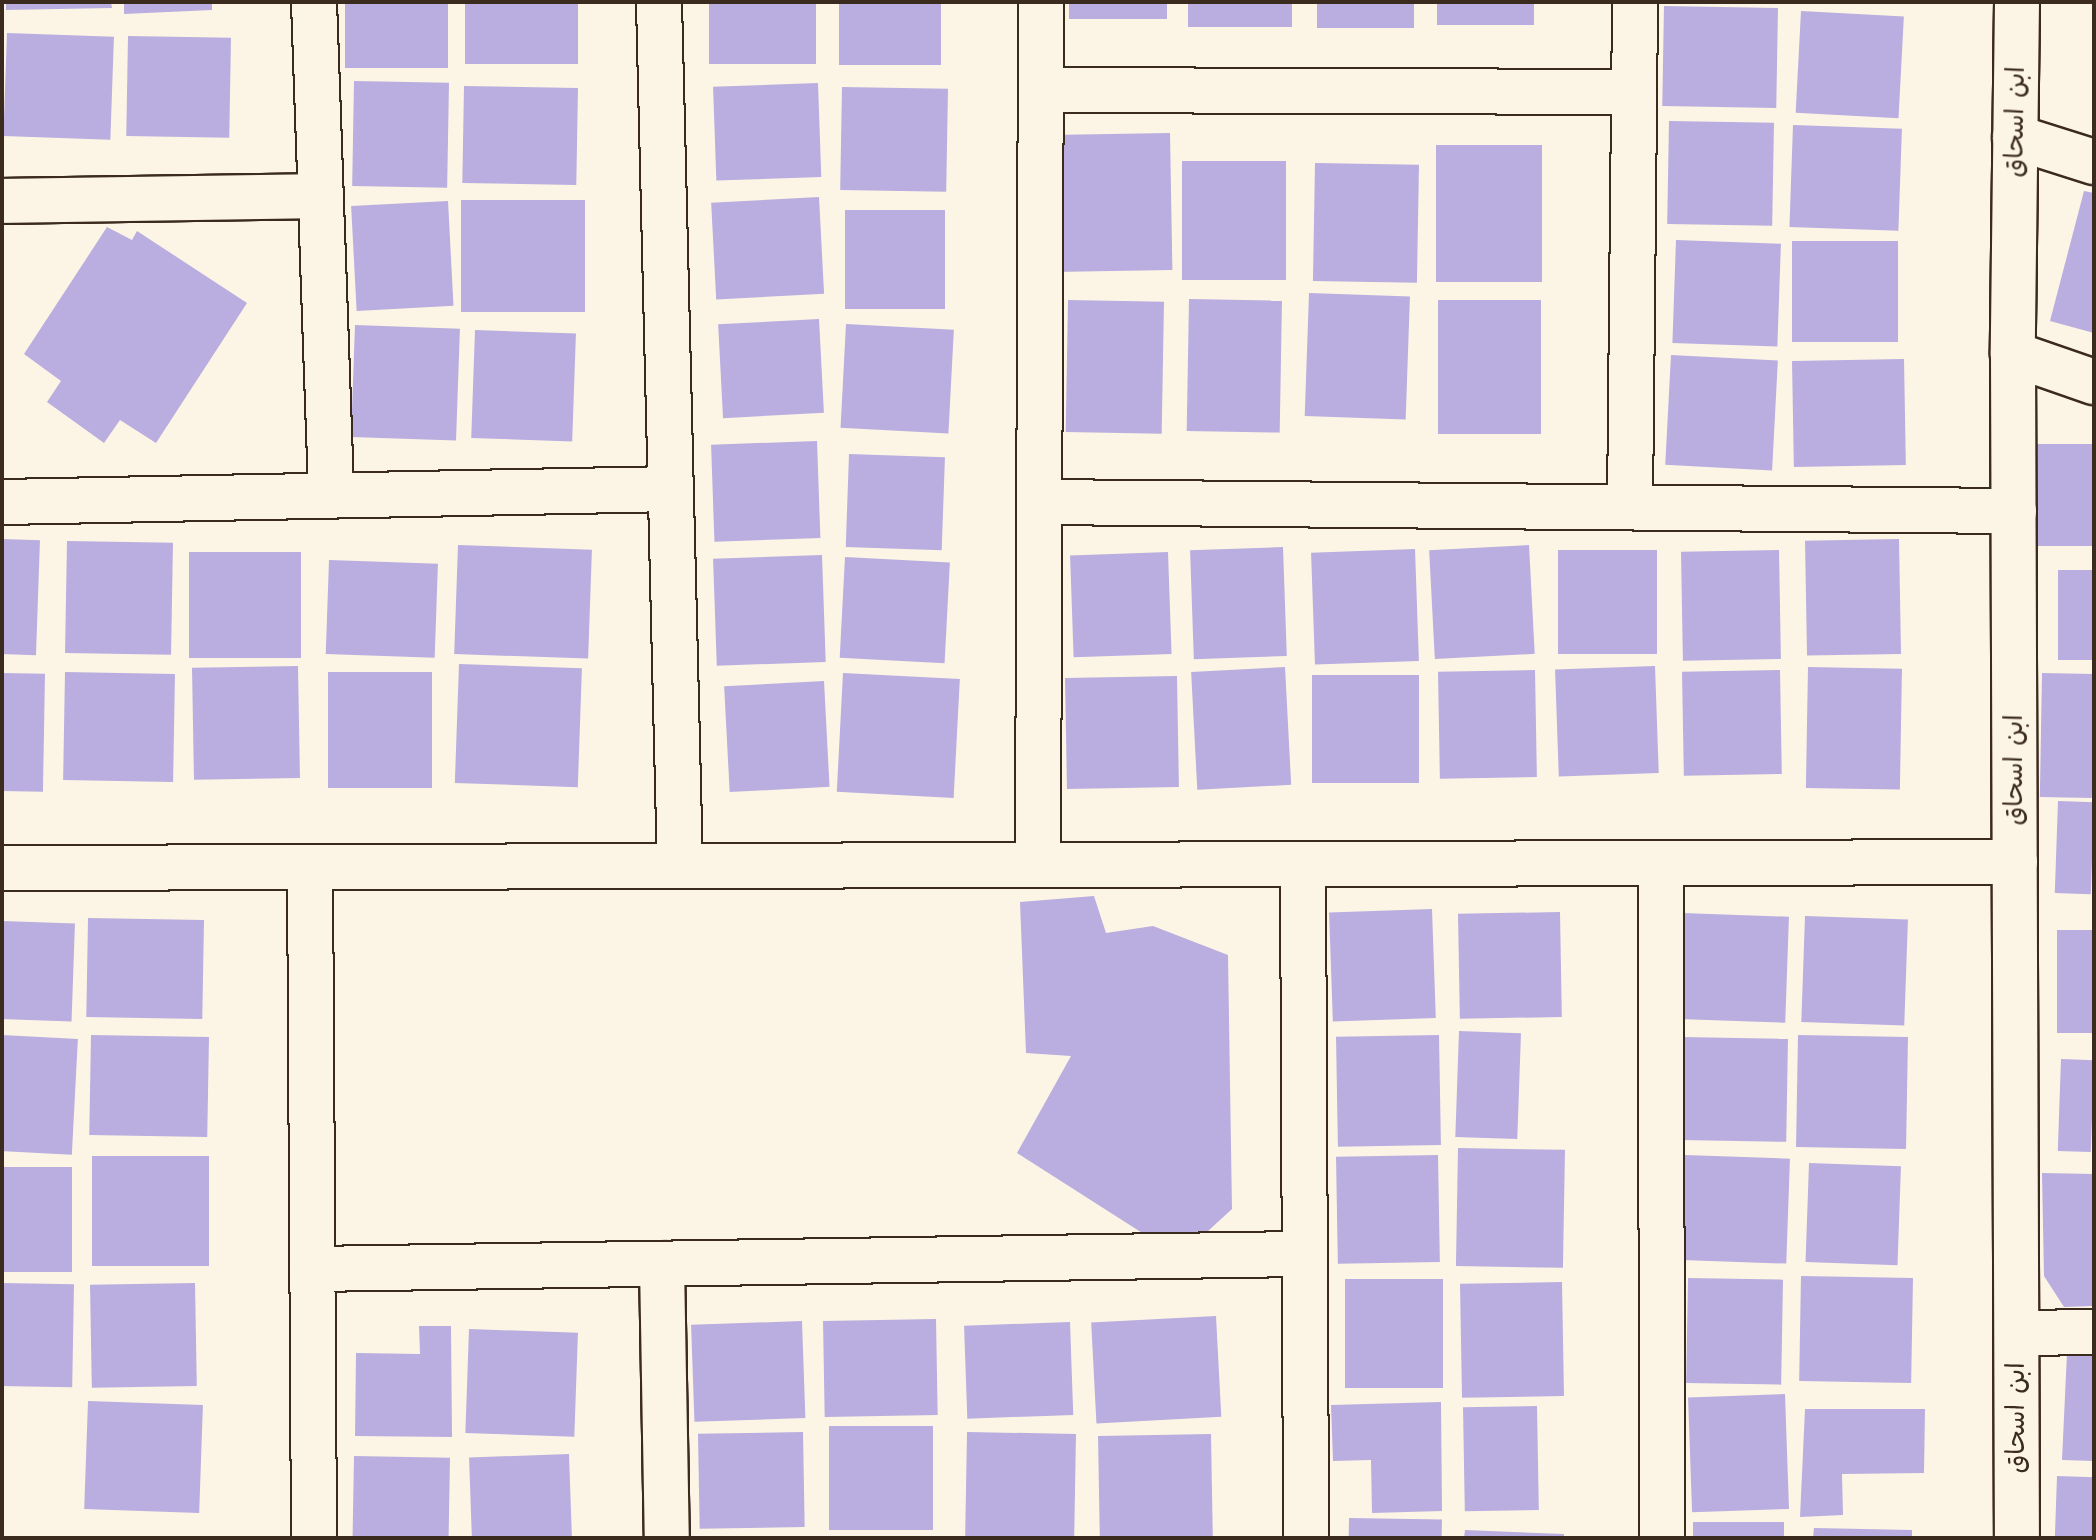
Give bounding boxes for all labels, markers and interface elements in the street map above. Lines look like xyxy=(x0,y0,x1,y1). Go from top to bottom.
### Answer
street label: ابن اسحاق xyxy=(1999,66,2033,178)
street label: ابن اسحاق xyxy=(1999,714,2031,826)
street label: ابن اسحاق xyxy=(2001,1362,2033,1474)

